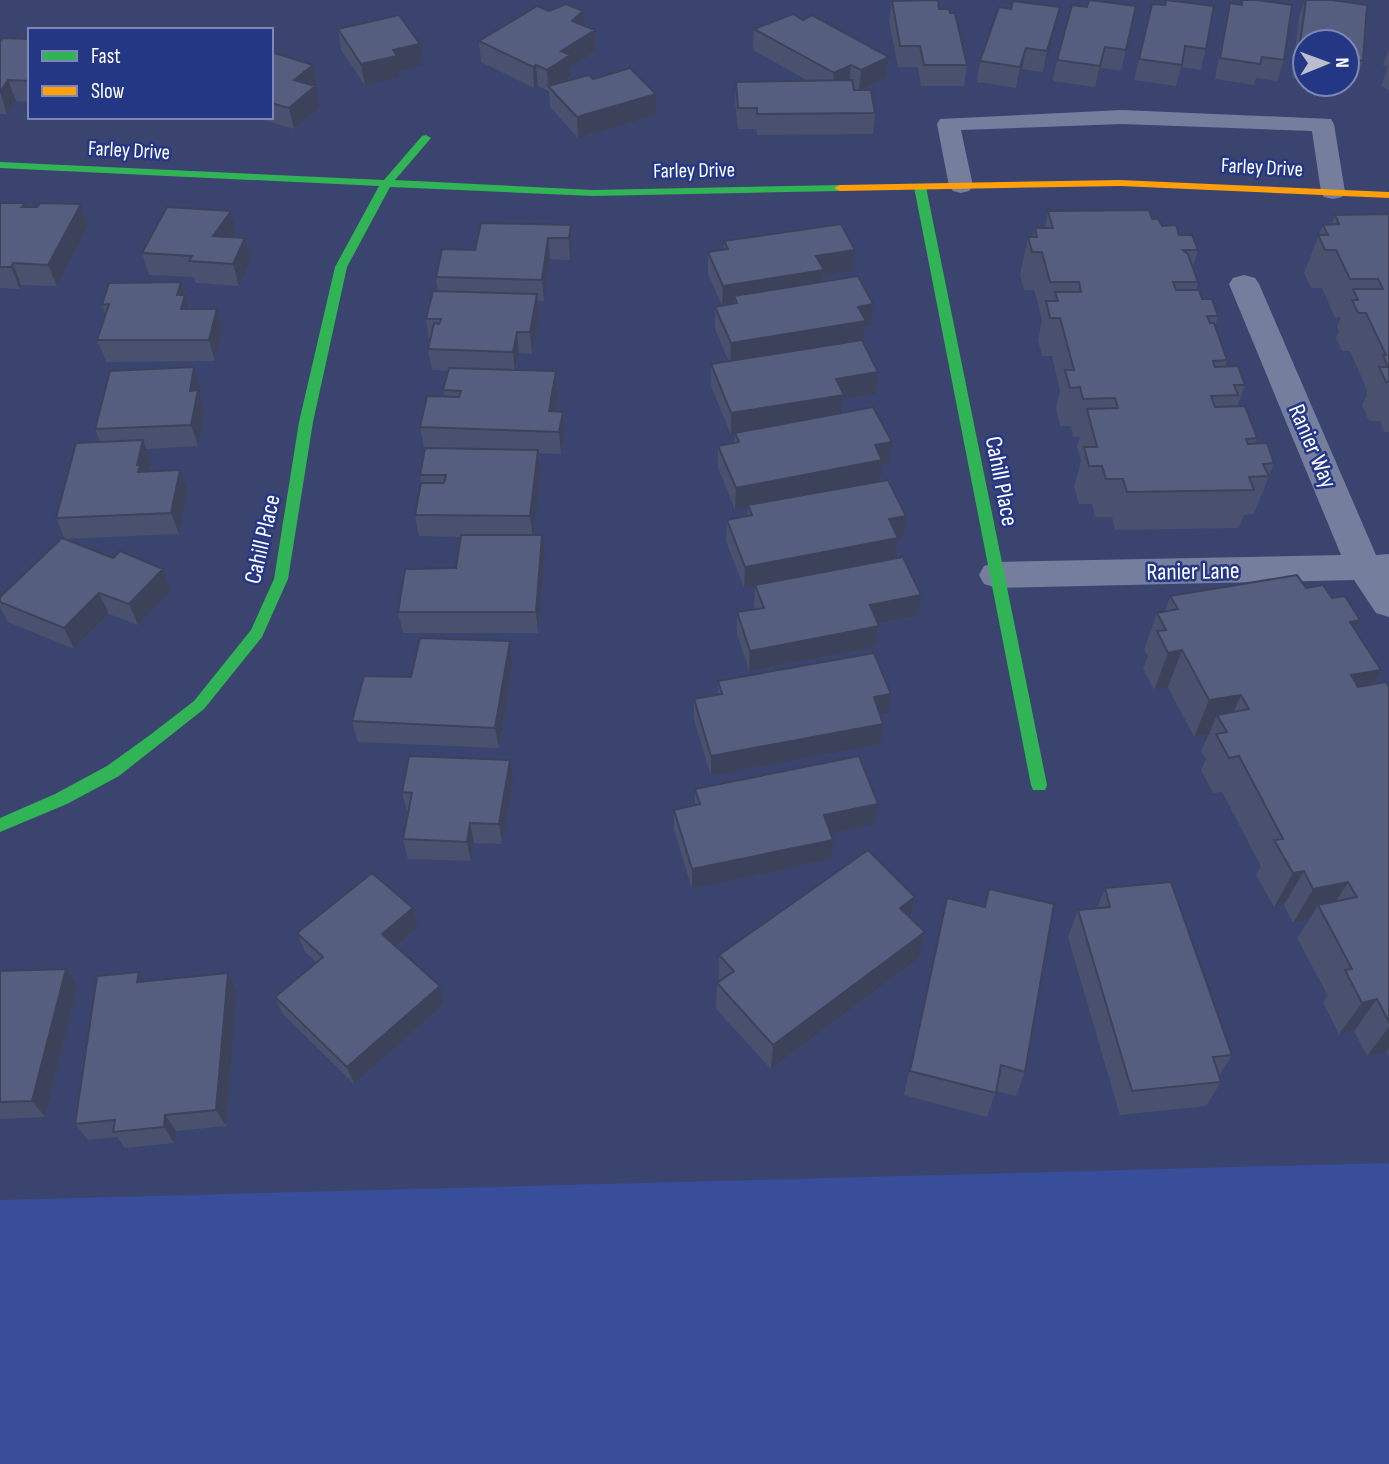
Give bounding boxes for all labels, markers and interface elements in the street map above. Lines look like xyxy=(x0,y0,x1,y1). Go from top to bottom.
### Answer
legend xyxy=(28,28,273,119)
north arrow xyxy=(1291,28,1361,98)
text: Fast xyxy=(91,44,121,69)
text: N xyxy=(1330,57,1353,68)
text: Slow xyxy=(91,79,125,104)
street label: Farley Drive xyxy=(87,136,171,165)
street label: Farley Drive xyxy=(1220,153,1304,182)
street label: Farley Drive xyxy=(653,157,735,184)
street label: Ranier Way xyxy=(1282,400,1343,493)
street label: Cahill Place xyxy=(979,434,1024,528)
street label: Cahill Place xyxy=(238,492,287,587)
street label: Ranier Lane xyxy=(1146,556,1240,587)

